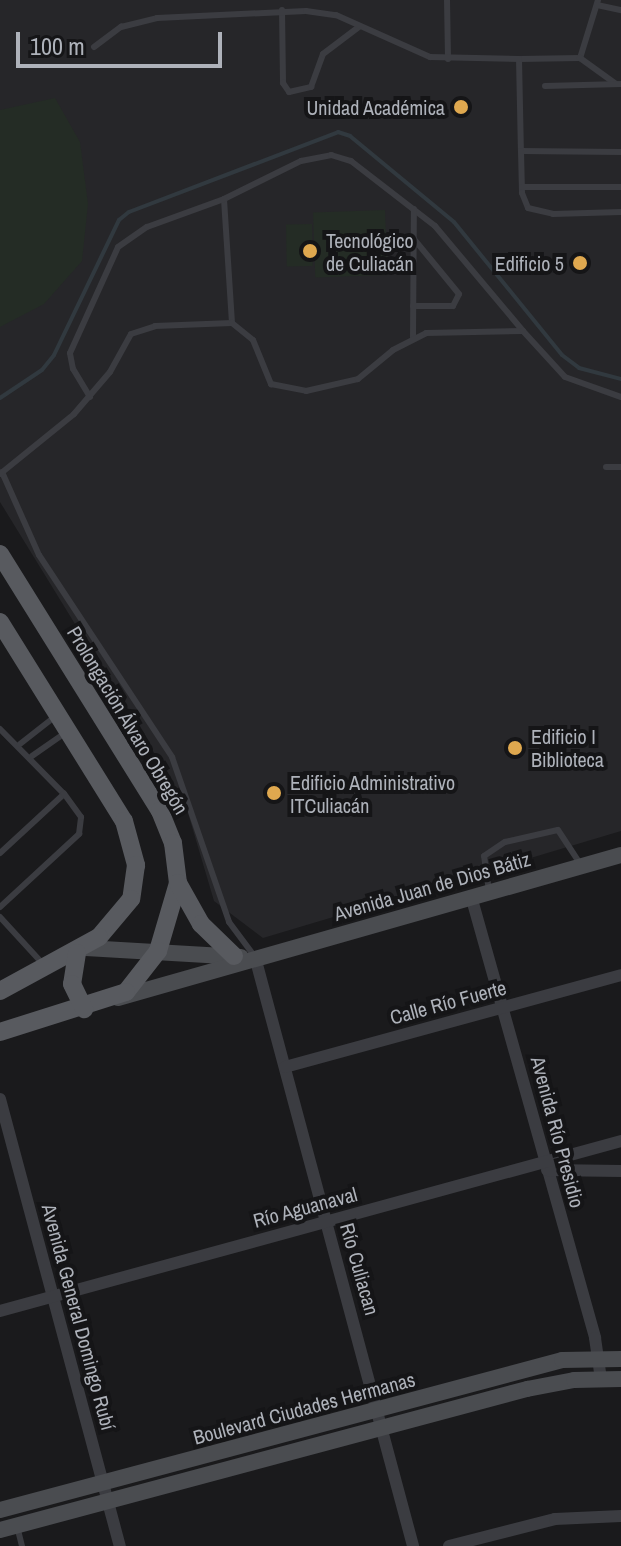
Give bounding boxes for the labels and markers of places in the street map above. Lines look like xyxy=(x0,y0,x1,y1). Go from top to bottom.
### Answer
place label: Unidad Académica xyxy=(306,95,445,119)
marker: Unidad Académica xyxy=(452,98,470,116)
place label: Tecnológico de Culiacán xyxy=(326,228,414,275)
marker: Tecnológico de Culiacán xyxy=(301,242,319,260)
place label: Edificio 5 xyxy=(495,251,564,275)
marker: Edificio 5 xyxy=(571,254,589,272)
place label: Edificio I Biblioteca xyxy=(531,724,604,771)
marker: Edificio I Biblioteca xyxy=(506,739,524,757)
place label: Edificio Administrativo ITCuliacán xyxy=(290,770,456,817)
marker: Edificio Administrativo ITCuliacán xyxy=(265,784,283,802)

